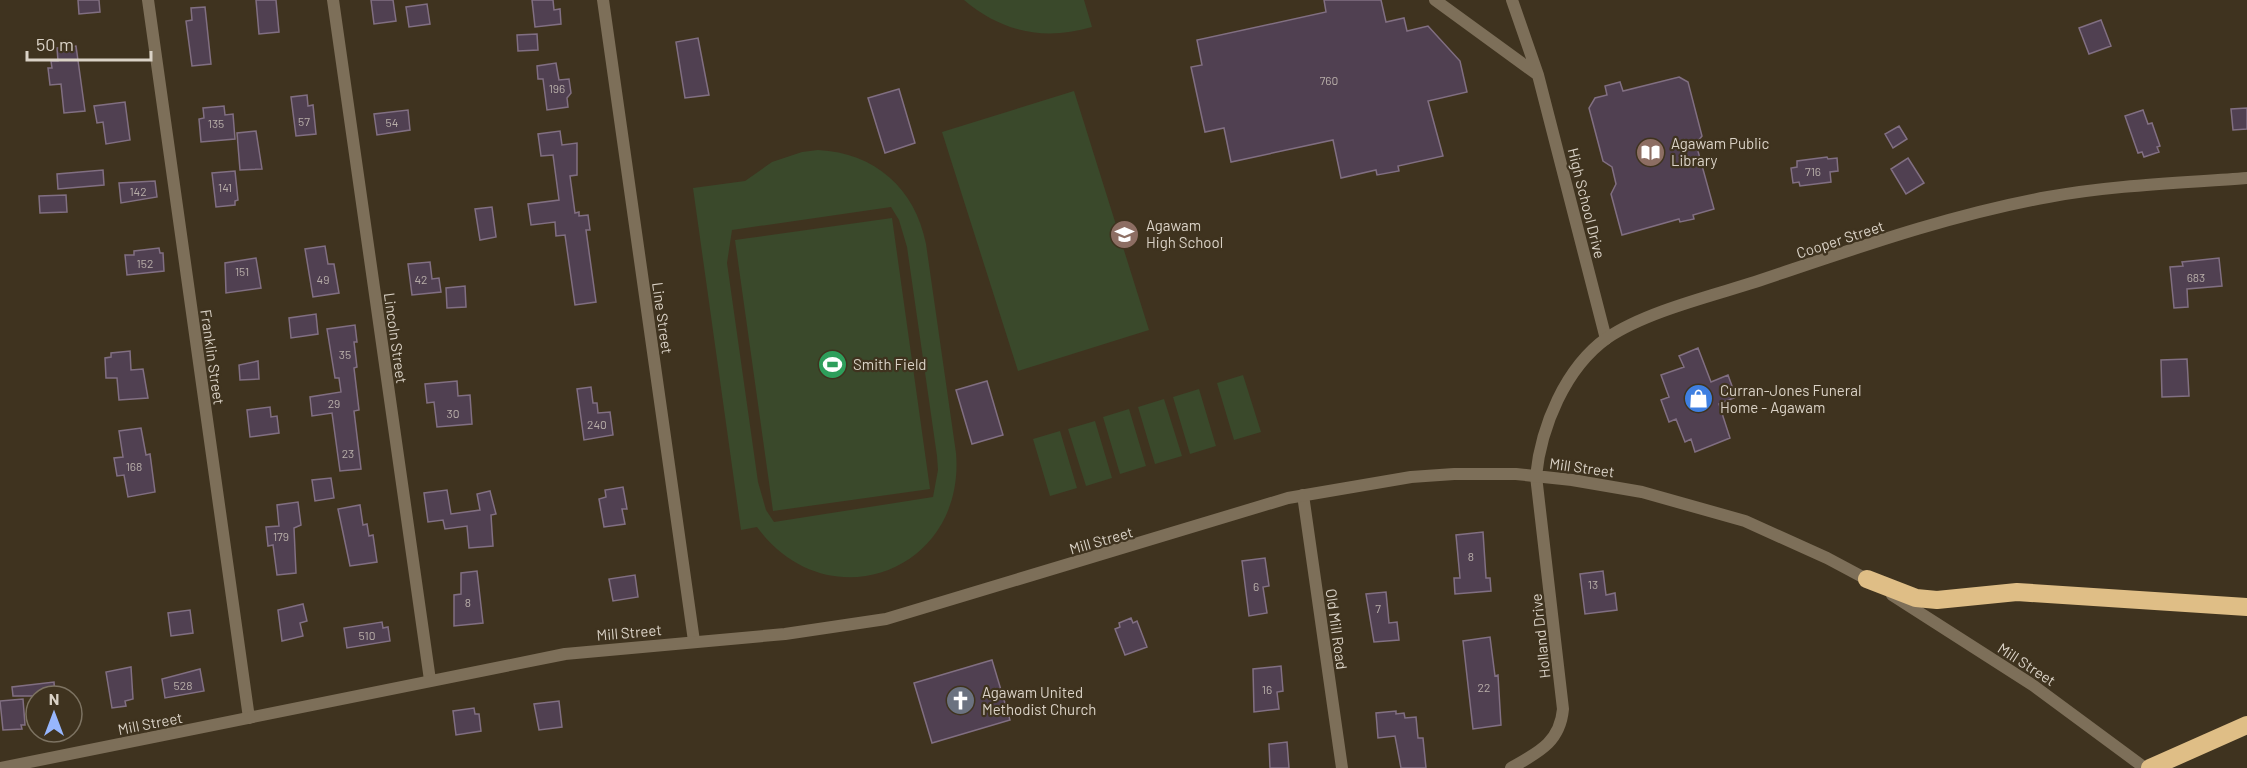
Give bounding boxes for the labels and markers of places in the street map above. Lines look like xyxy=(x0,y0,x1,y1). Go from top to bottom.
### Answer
place label: Agawam Public Library xyxy=(1671,134,1769,169)
library icon: Agawam Public Library xyxy=(1634,136,1666,168)
place label: Agawam High School xyxy=(1146,216,1223,251)
school or university icon: Agawam High School xyxy=(1109,218,1141,250)
sports icon: Smith Field xyxy=(816,348,848,380)
place label: Smith Field xyxy=(853,355,927,373)
place label: Curran-Jones Funeral Home - Agawam xyxy=(1720,381,1861,416)
shop icon: Curran-Jones Funeral Home - Agawam xyxy=(1683,383,1715,415)
place label: Agawam United Methodist Church xyxy=(982,683,1096,718)
church icon: Agawam United Methodist Church xyxy=(945,685,977,717)

